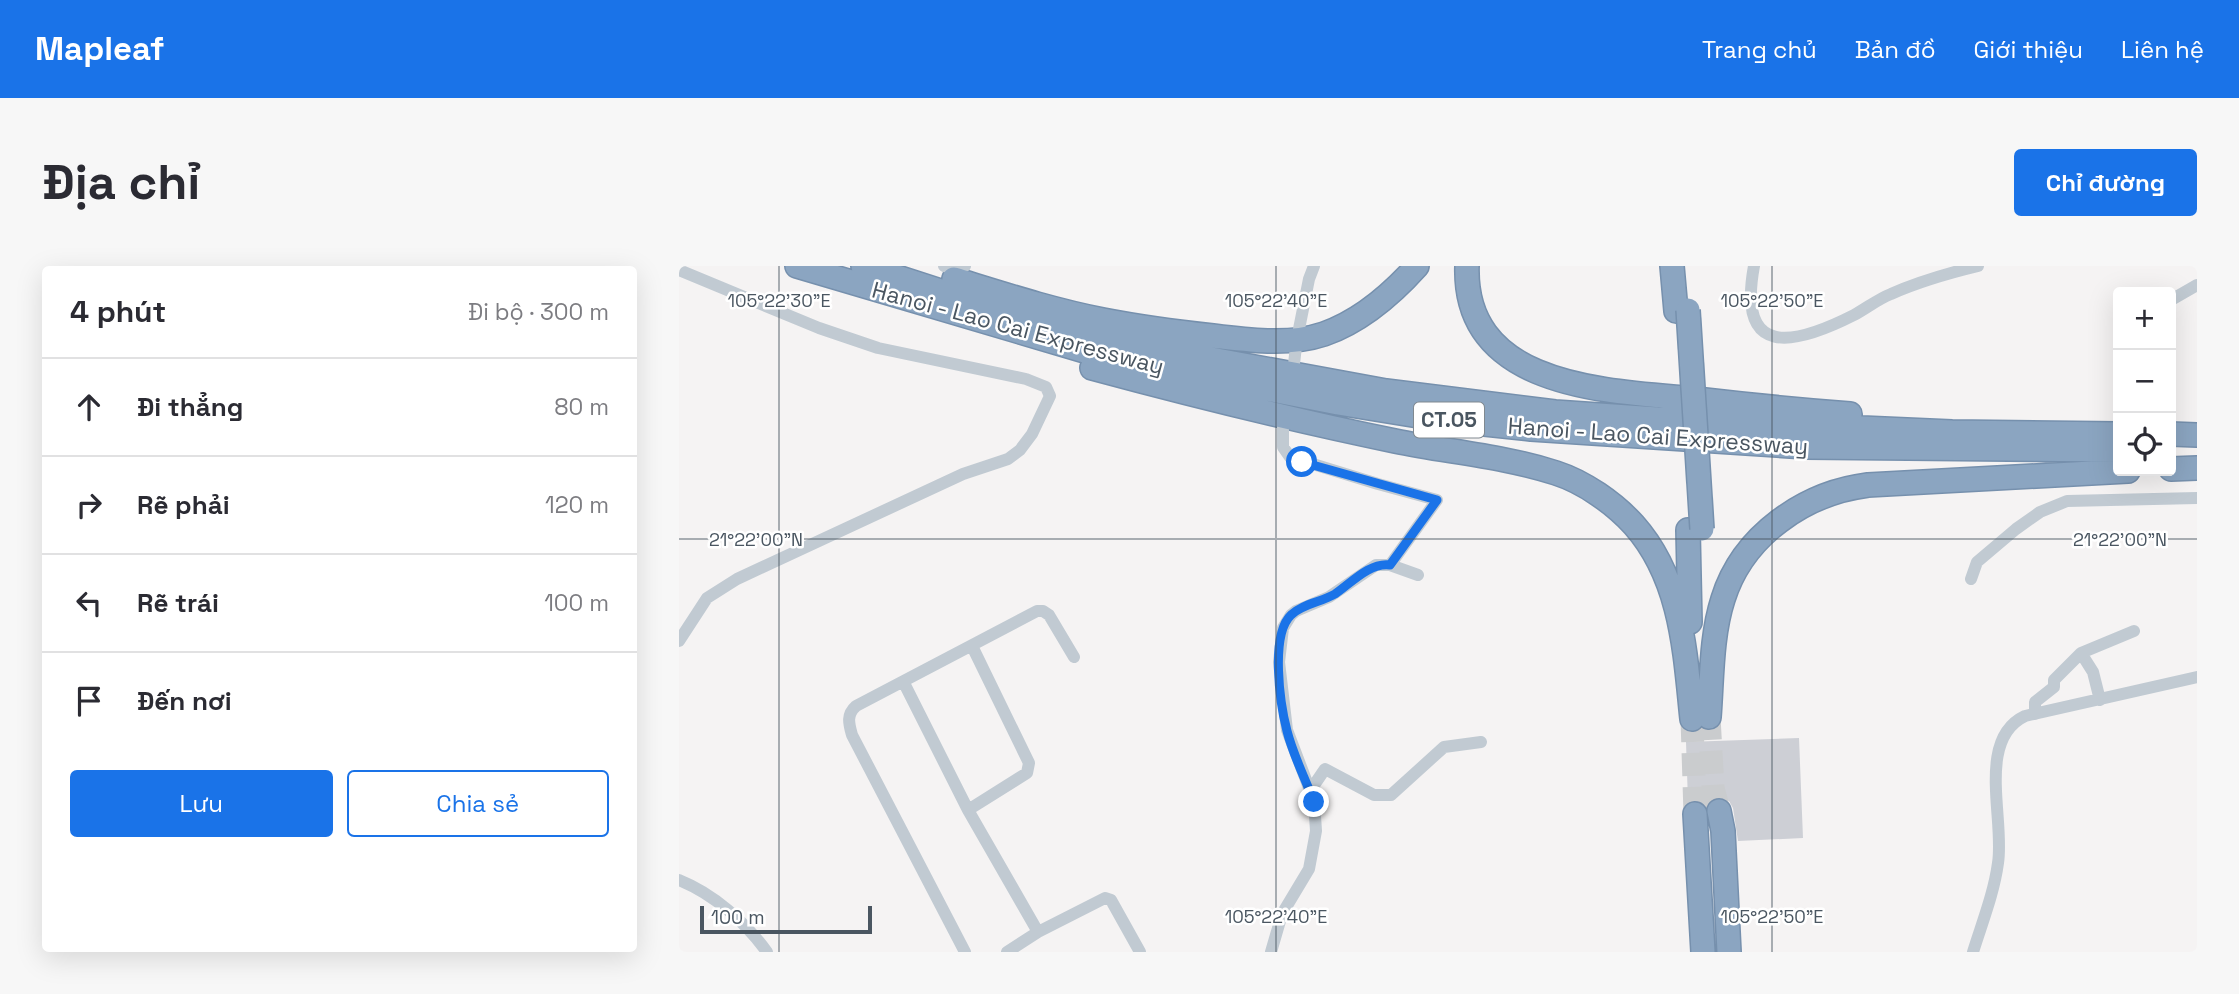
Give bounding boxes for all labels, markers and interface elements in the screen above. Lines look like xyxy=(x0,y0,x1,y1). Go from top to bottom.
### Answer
text: Mapleaf xyxy=(35,28,164,70)
text: Trang chủ xyxy=(1702,34,1817,65)
text: Bản đồ xyxy=(1855,34,1936,65)
text: Giới thiệu xyxy=(1974,34,2083,65)
text: Liên hệ xyxy=(2121,34,2204,65)
button: Chỉ đường xyxy=(2014,149,2197,216)
text: Địa chỉ xyxy=(42,151,200,213)
street label: Hanoi - Lao Cai Expressway xyxy=(869,275,1167,381)
map controls xyxy=(2113,287,2176,476)
button: + xyxy=(2113,287,2176,350)
text: 105°22'30"E xyxy=(727,289,831,312)
text: 105°22'40"E xyxy=(1225,289,1327,312)
text: 105°22'50"E xyxy=(1720,289,1824,312)
text: 4 phút xyxy=(70,292,166,331)
text: Đi bộ · 300 m xyxy=(468,297,609,327)
button: − xyxy=(2113,350,2176,413)
icon: ahead xyxy=(70,388,108,426)
text: Đi thẳng xyxy=(137,390,243,424)
text: 80 m xyxy=(554,392,609,422)
road number: CT.05 xyxy=(1414,402,1484,438)
street label: Hanoi - Lao Cai Expressway xyxy=(1507,411,1809,461)
button: locate xyxy=(2113,413,2176,476)
route start xyxy=(1286,446,1317,477)
icon: right xyxy=(70,486,108,524)
text: Rẽ phải xyxy=(137,488,230,522)
text: 120 m xyxy=(545,490,609,520)
text: 21°22'00"N xyxy=(709,528,803,551)
text: 21°22'00"N xyxy=(2073,528,2167,551)
icon: left xyxy=(70,584,108,622)
text: Rẽ trái xyxy=(137,586,219,620)
text: 100 m xyxy=(544,588,609,618)
icon: arrive xyxy=(70,682,108,720)
text: Đến nơi xyxy=(137,684,232,718)
button: Lưu xyxy=(70,770,333,837)
button: Chia sẻ xyxy=(347,770,609,837)
route end xyxy=(1298,786,1329,817)
scale bar xyxy=(700,903,871,935)
text: 100 m xyxy=(711,905,765,930)
text: 105°22'40"E xyxy=(1225,905,1327,928)
text: 105°22'50"E xyxy=(1720,905,1824,928)

